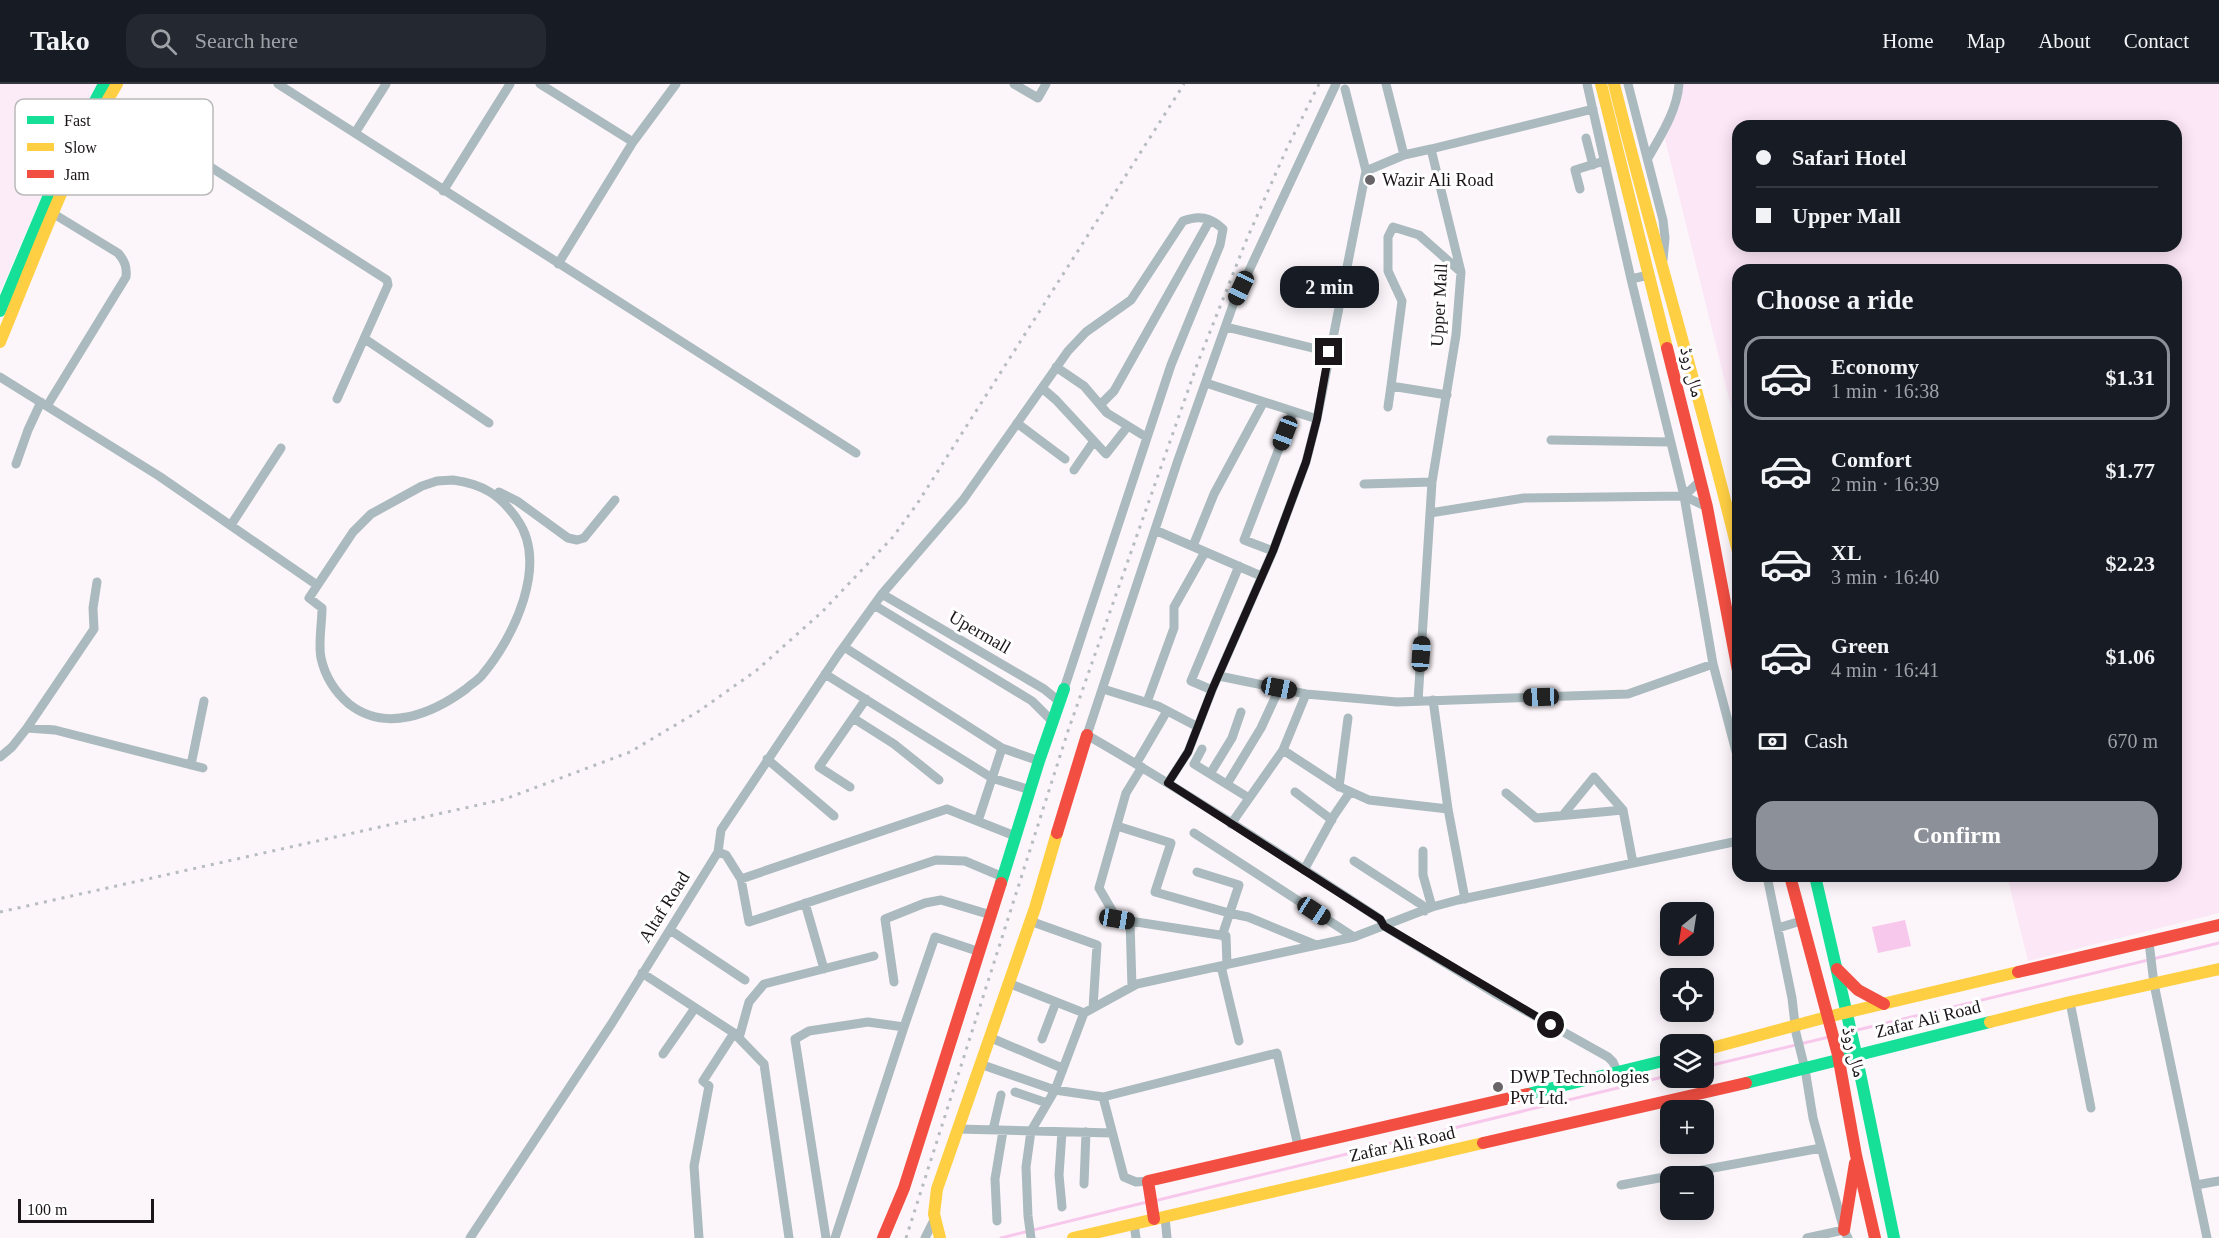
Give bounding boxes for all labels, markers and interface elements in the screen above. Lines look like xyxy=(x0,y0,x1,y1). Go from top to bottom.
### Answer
search box xyxy=(126,14,546,68)
text: Tako xyxy=(30,25,90,56)
icon: search xyxy=(147,25,180,58)
text: Search here xyxy=(195,28,298,53)
text: Home xyxy=(1882,29,1934,53)
text: Map xyxy=(1967,29,2005,53)
text: About xyxy=(2038,29,2091,53)
text: Contact xyxy=(2124,29,2189,53)
legend xyxy=(15,99,213,195)
text: Fast xyxy=(64,112,91,129)
text: Slow xyxy=(64,139,97,156)
text: Safari Hotel xyxy=(1792,145,1906,170)
text: Jam xyxy=(64,166,90,183)
place label: Wazir Ali Road xyxy=(1382,170,1494,190)
marker: Wazir Ali Road xyxy=(1363,173,1377,187)
text: Upper Mall xyxy=(1792,203,1901,228)
street label: Upper Mall xyxy=(1427,263,1451,347)
callout: 2 min xyxy=(1280,265,1378,307)
car xyxy=(1225,268,1257,308)
text: 2 min xyxy=(1305,276,1354,298)
text: Choose a ride xyxy=(1756,285,1914,315)
route end xyxy=(1315,338,1342,365)
street label: مال روڈ xyxy=(1675,345,1708,399)
icon: car xyxy=(1759,351,1813,405)
text: Economy xyxy=(1831,354,1919,379)
text: $1.31 xyxy=(2106,365,2155,390)
text: 1 min · 16:38 xyxy=(1831,380,1939,402)
car xyxy=(1270,413,1300,453)
icon: car xyxy=(1759,444,1813,498)
text: Comfort xyxy=(1831,447,1912,472)
text: $1.77 xyxy=(2106,458,2155,483)
text: 2 min · 16:39 xyxy=(1831,473,1939,495)
icon: car xyxy=(1759,537,1813,591)
text: XL xyxy=(1831,540,1862,565)
text: $2.23 xyxy=(2106,551,2155,576)
text: 3 min · 16:40 xyxy=(1831,566,1939,588)
street label: Upermall xyxy=(946,606,1014,658)
icon: car xyxy=(1759,630,1813,684)
text: Green xyxy=(1831,633,1889,658)
car xyxy=(1411,635,1431,673)
text: $1.06 xyxy=(2106,644,2155,669)
text: 4 min · 16:41 xyxy=(1831,659,1939,681)
car xyxy=(1260,676,1298,700)
car xyxy=(1523,687,1559,707)
icon: cash xyxy=(1756,725,1789,758)
text: Cash xyxy=(1804,728,1848,753)
text: 670 m xyxy=(2107,730,2158,752)
button: Confirm xyxy=(1756,801,2158,870)
street label: Altaf Road xyxy=(634,868,694,946)
car xyxy=(1294,894,1334,928)
north arrow xyxy=(1660,902,1714,956)
map controls xyxy=(1660,902,1714,1220)
car xyxy=(1098,907,1136,931)
button: locate xyxy=(1660,968,1714,1022)
street label: Zafar Ali Road xyxy=(1873,996,1983,1042)
route start xyxy=(1537,1011,1564,1038)
street label: مال روڈ xyxy=(1837,1025,1870,1079)
button: layers xyxy=(1660,1034,1714,1088)
place label: DWP Technologies Pvt Ltd. xyxy=(1510,1067,1649,1108)
marker: DWP Technologies Pvt Ltd. xyxy=(1491,1080,1505,1094)
button: + xyxy=(1660,1100,1714,1154)
street label: Zafar Ali Road xyxy=(1347,1122,1457,1166)
button: − xyxy=(1660,1166,1714,1220)
scale bar xyxy=(18,1196,154,1224)
text: 100 m xyxy=(27,1201,67,1218)

